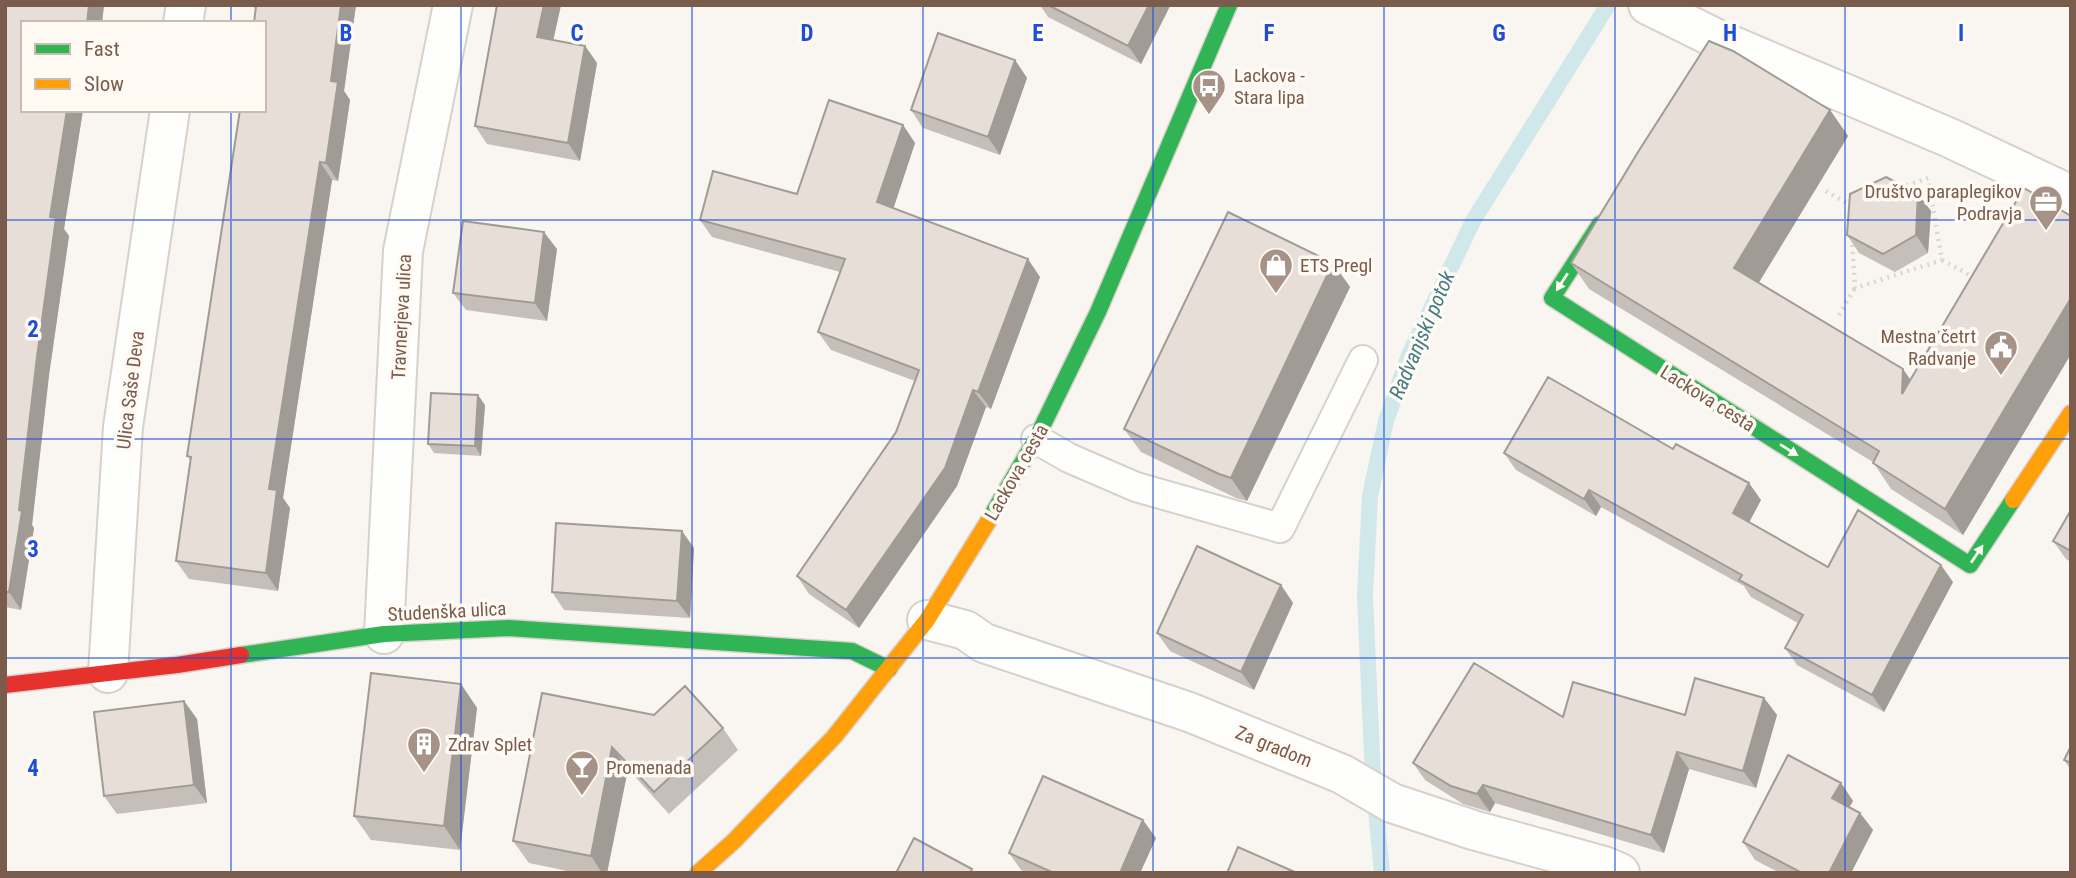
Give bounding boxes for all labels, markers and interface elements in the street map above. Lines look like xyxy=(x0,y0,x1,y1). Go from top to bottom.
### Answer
text: B xyxy=(340,20,352,47)
text: C xyxy=(570,20,584,47)
text: D xyxy=(801,20,814,47)
text: E xyxy=(1032,20,1044,47)
text: F xyxy=(1264,20,1275,47)
text: G xyxy=(1492,20,1506,47)
text: H xyxy=(1723,20,1737,47)
text: I xyxy=(1958,20,1964,47)
legend xyxy=(21,21,266,112)
text: Fast xyxy=(84,37,120,61)
place label: Lackova - Stara lipa xyxy=(1234,64,1305,109)
bus stop icon: Lackova - Stara lipa xyxy=(1190,67,1228,116)
text: Slow xyxy=(84,72,124,96)
place label: Društvo paraplegikov Podravja xyxy=(1865,180,2022,225)
office icon: Društvo paraplegikov Podravja xyxy=(2027,183,2065,232)
shop icon: ETS Pregl xyxy=(1257,246,1295,295)
street label: Travnerjeva ulica xyxy=(387,254,416,380)
place label: ETS Pregl xyxy=(1300,254,1372,277)
water label: Radvanjski potok xyxy=(1384,267,1460,403)
one-way arrow xyxy=(1556,273,1569,292)
text: 2 xyxy=(27,316,39,343)
place label: Mestna četrt Radvanje xyxy=(1881,325,1976,370)
public building icon: Mestna četrt Radvanje xyxy=(1982,328,2020,377)
street label: Ulica Saše Deva xyxy=(112,329,149,451)
street label: Lackova cesta xyxy=(1656,360,1759,437)
street label: Lackova cesta xyxy=(980,420,1053,525)
one-way arrow xyxy=(1780,443,1799,456)
text: 3 xyxy=(27,536,39,563)
one-way arrow xyxy=(1971,544,1984,563)
street label: Studenška ulica xyxy=(387,597,507,626)
street label: Za gradom xyxy=(1232,721,1315,772)
building icon: Zdrav Splet xyxy=(405,725,443,774)
place label: Zdrav Splet xyxy=(448,733,532,756)
bar icon: Promenada xyxy=(563,748,601,797)
text: 4 xyxy=(27,755,39,782)
place label: Promenada xyxy=(606,756,692,779)

